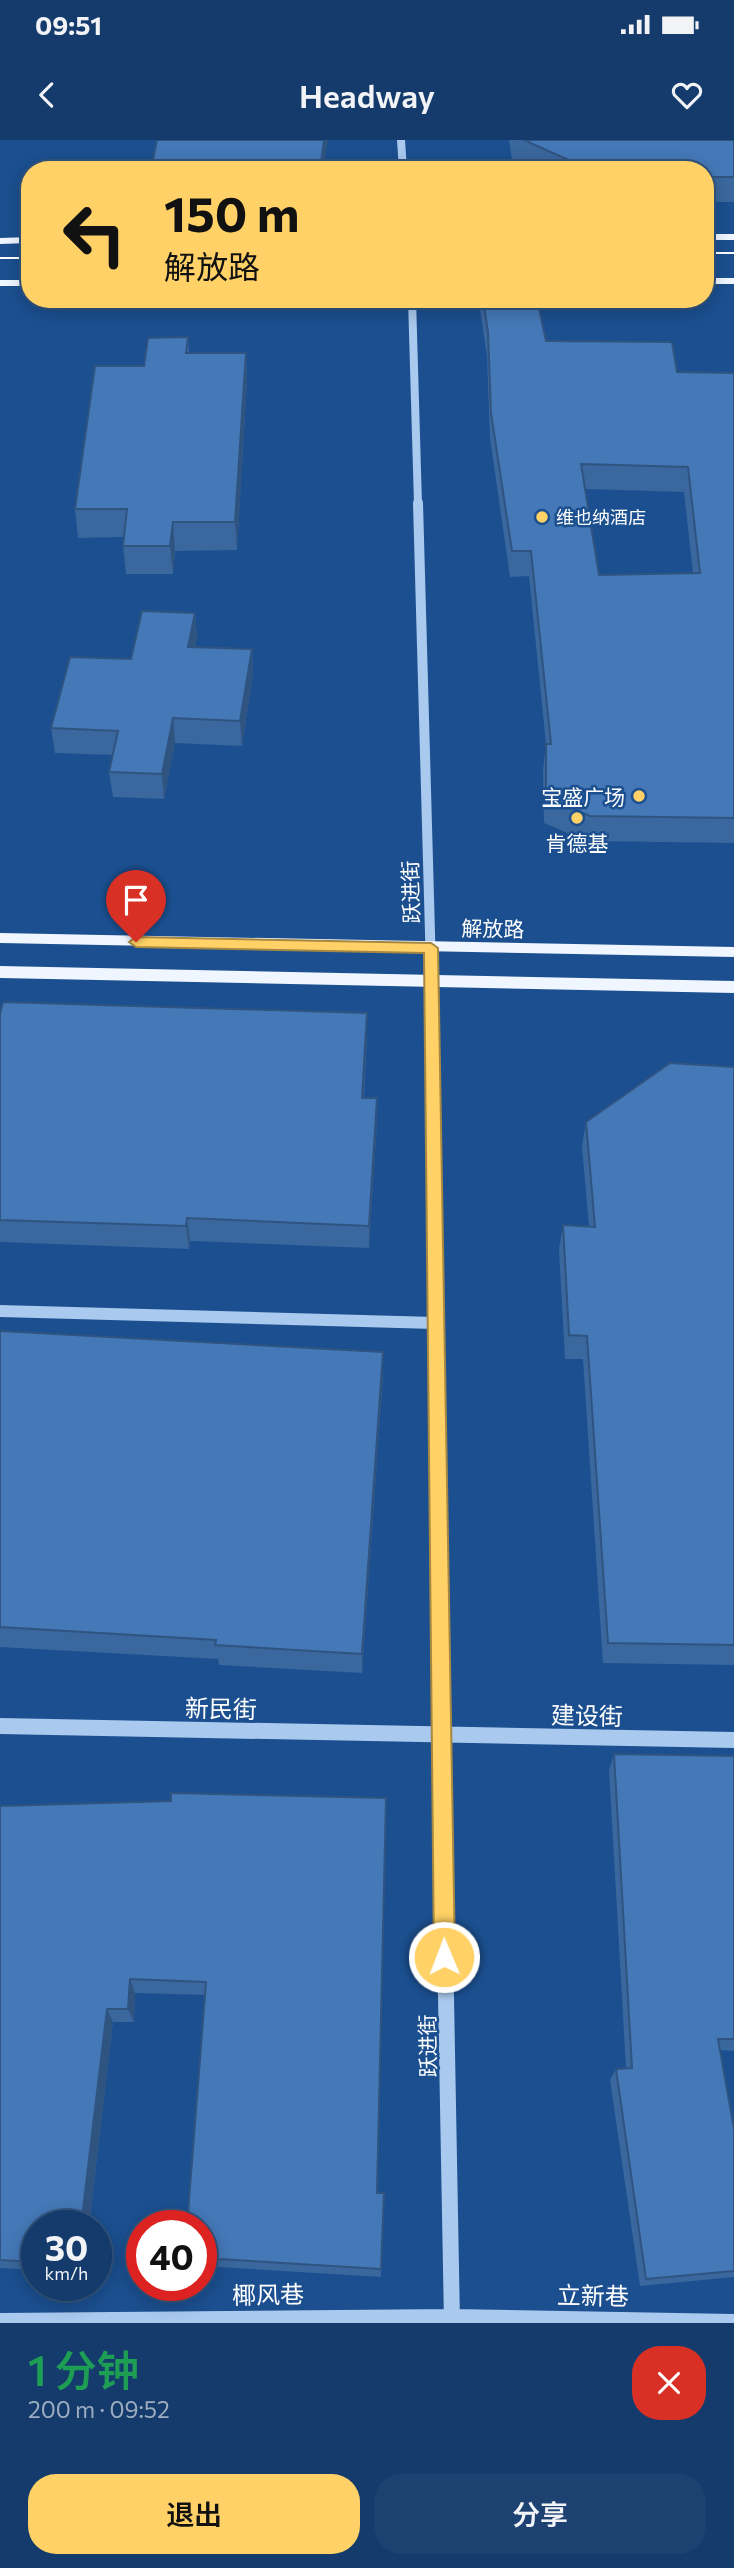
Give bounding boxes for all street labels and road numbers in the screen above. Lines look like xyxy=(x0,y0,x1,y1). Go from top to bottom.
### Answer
street label: 跃进街 xyxy=(396,860,424,924)
street label: 解放路 xyxy=(461,915,525,941)
street label: 新民街 xyxy=(185,1693,257,1723)
street label: 建设街 xyxy=(551,1700,623,1730)
street label: 跃进街 xyxy=(414,2014,440,2078)
street label: 椰风巷 xyxy=(232,2279,304,2309)
street label: 立新巷 xyxy=(557,2280,629,2310)

